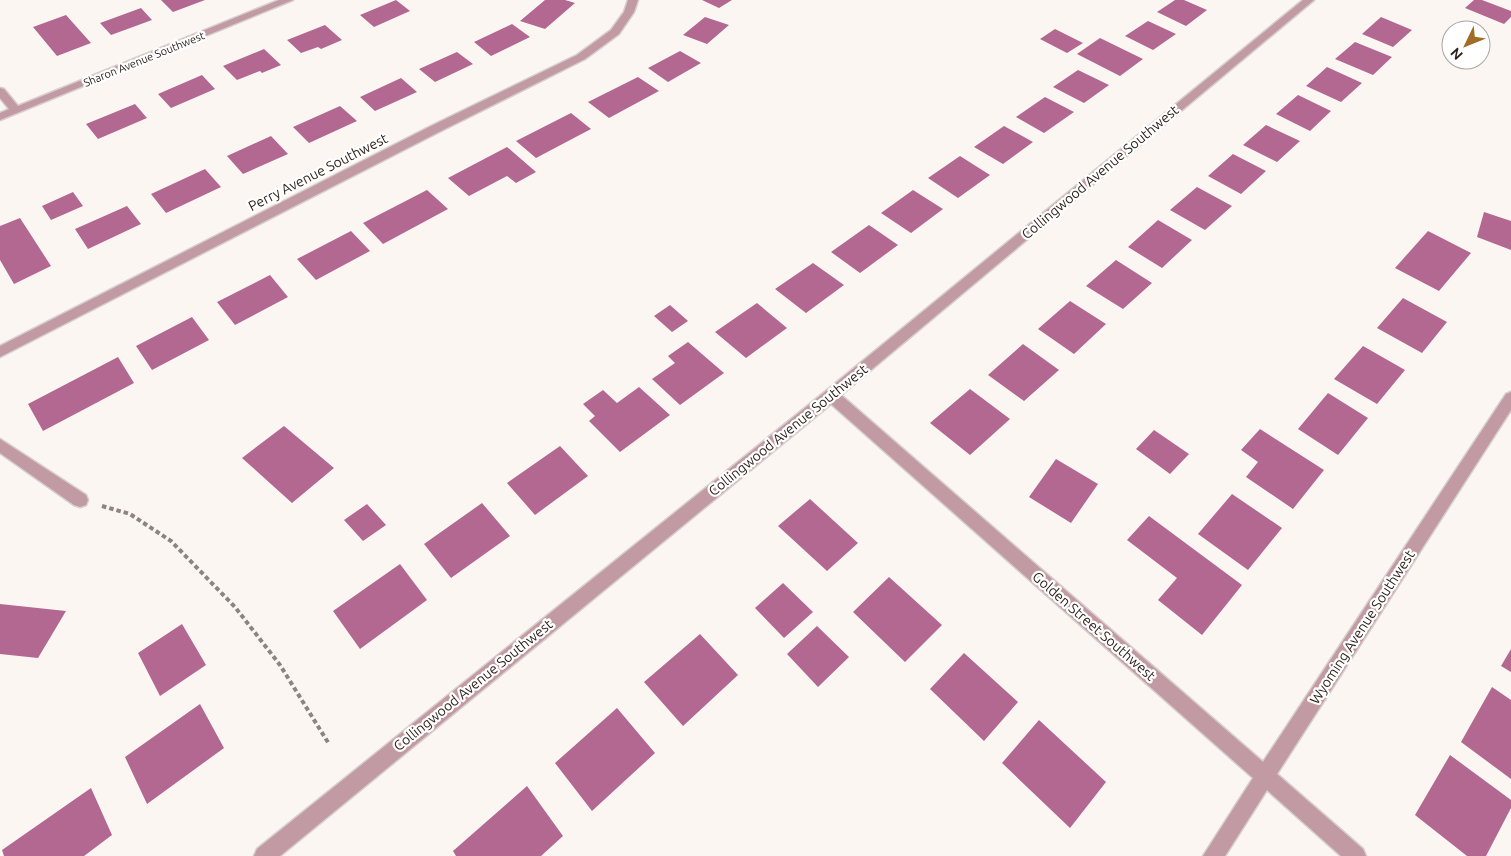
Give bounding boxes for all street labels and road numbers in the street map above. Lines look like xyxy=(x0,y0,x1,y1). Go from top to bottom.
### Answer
street label: Sharon Avenue Southwest xyxy=(82,29,207,89)
street label: Collingwood Avenue Southwest xyxy=(1018,101,1182,242)
street label: Perry Avenue Southwest xyxy=(246,130,391,214)
street label: Collingwood Avenue Southwest xyxy=(705,361,871,499)
street label: Wyoming Avenue Southwest xyxy=(1306,547,1418,707)
street label: Golden Street Southwest xyxy=(1029,568,1159,684)
street label: Collingwood Avenue Southwest xyxy=(390,616,556,754)

